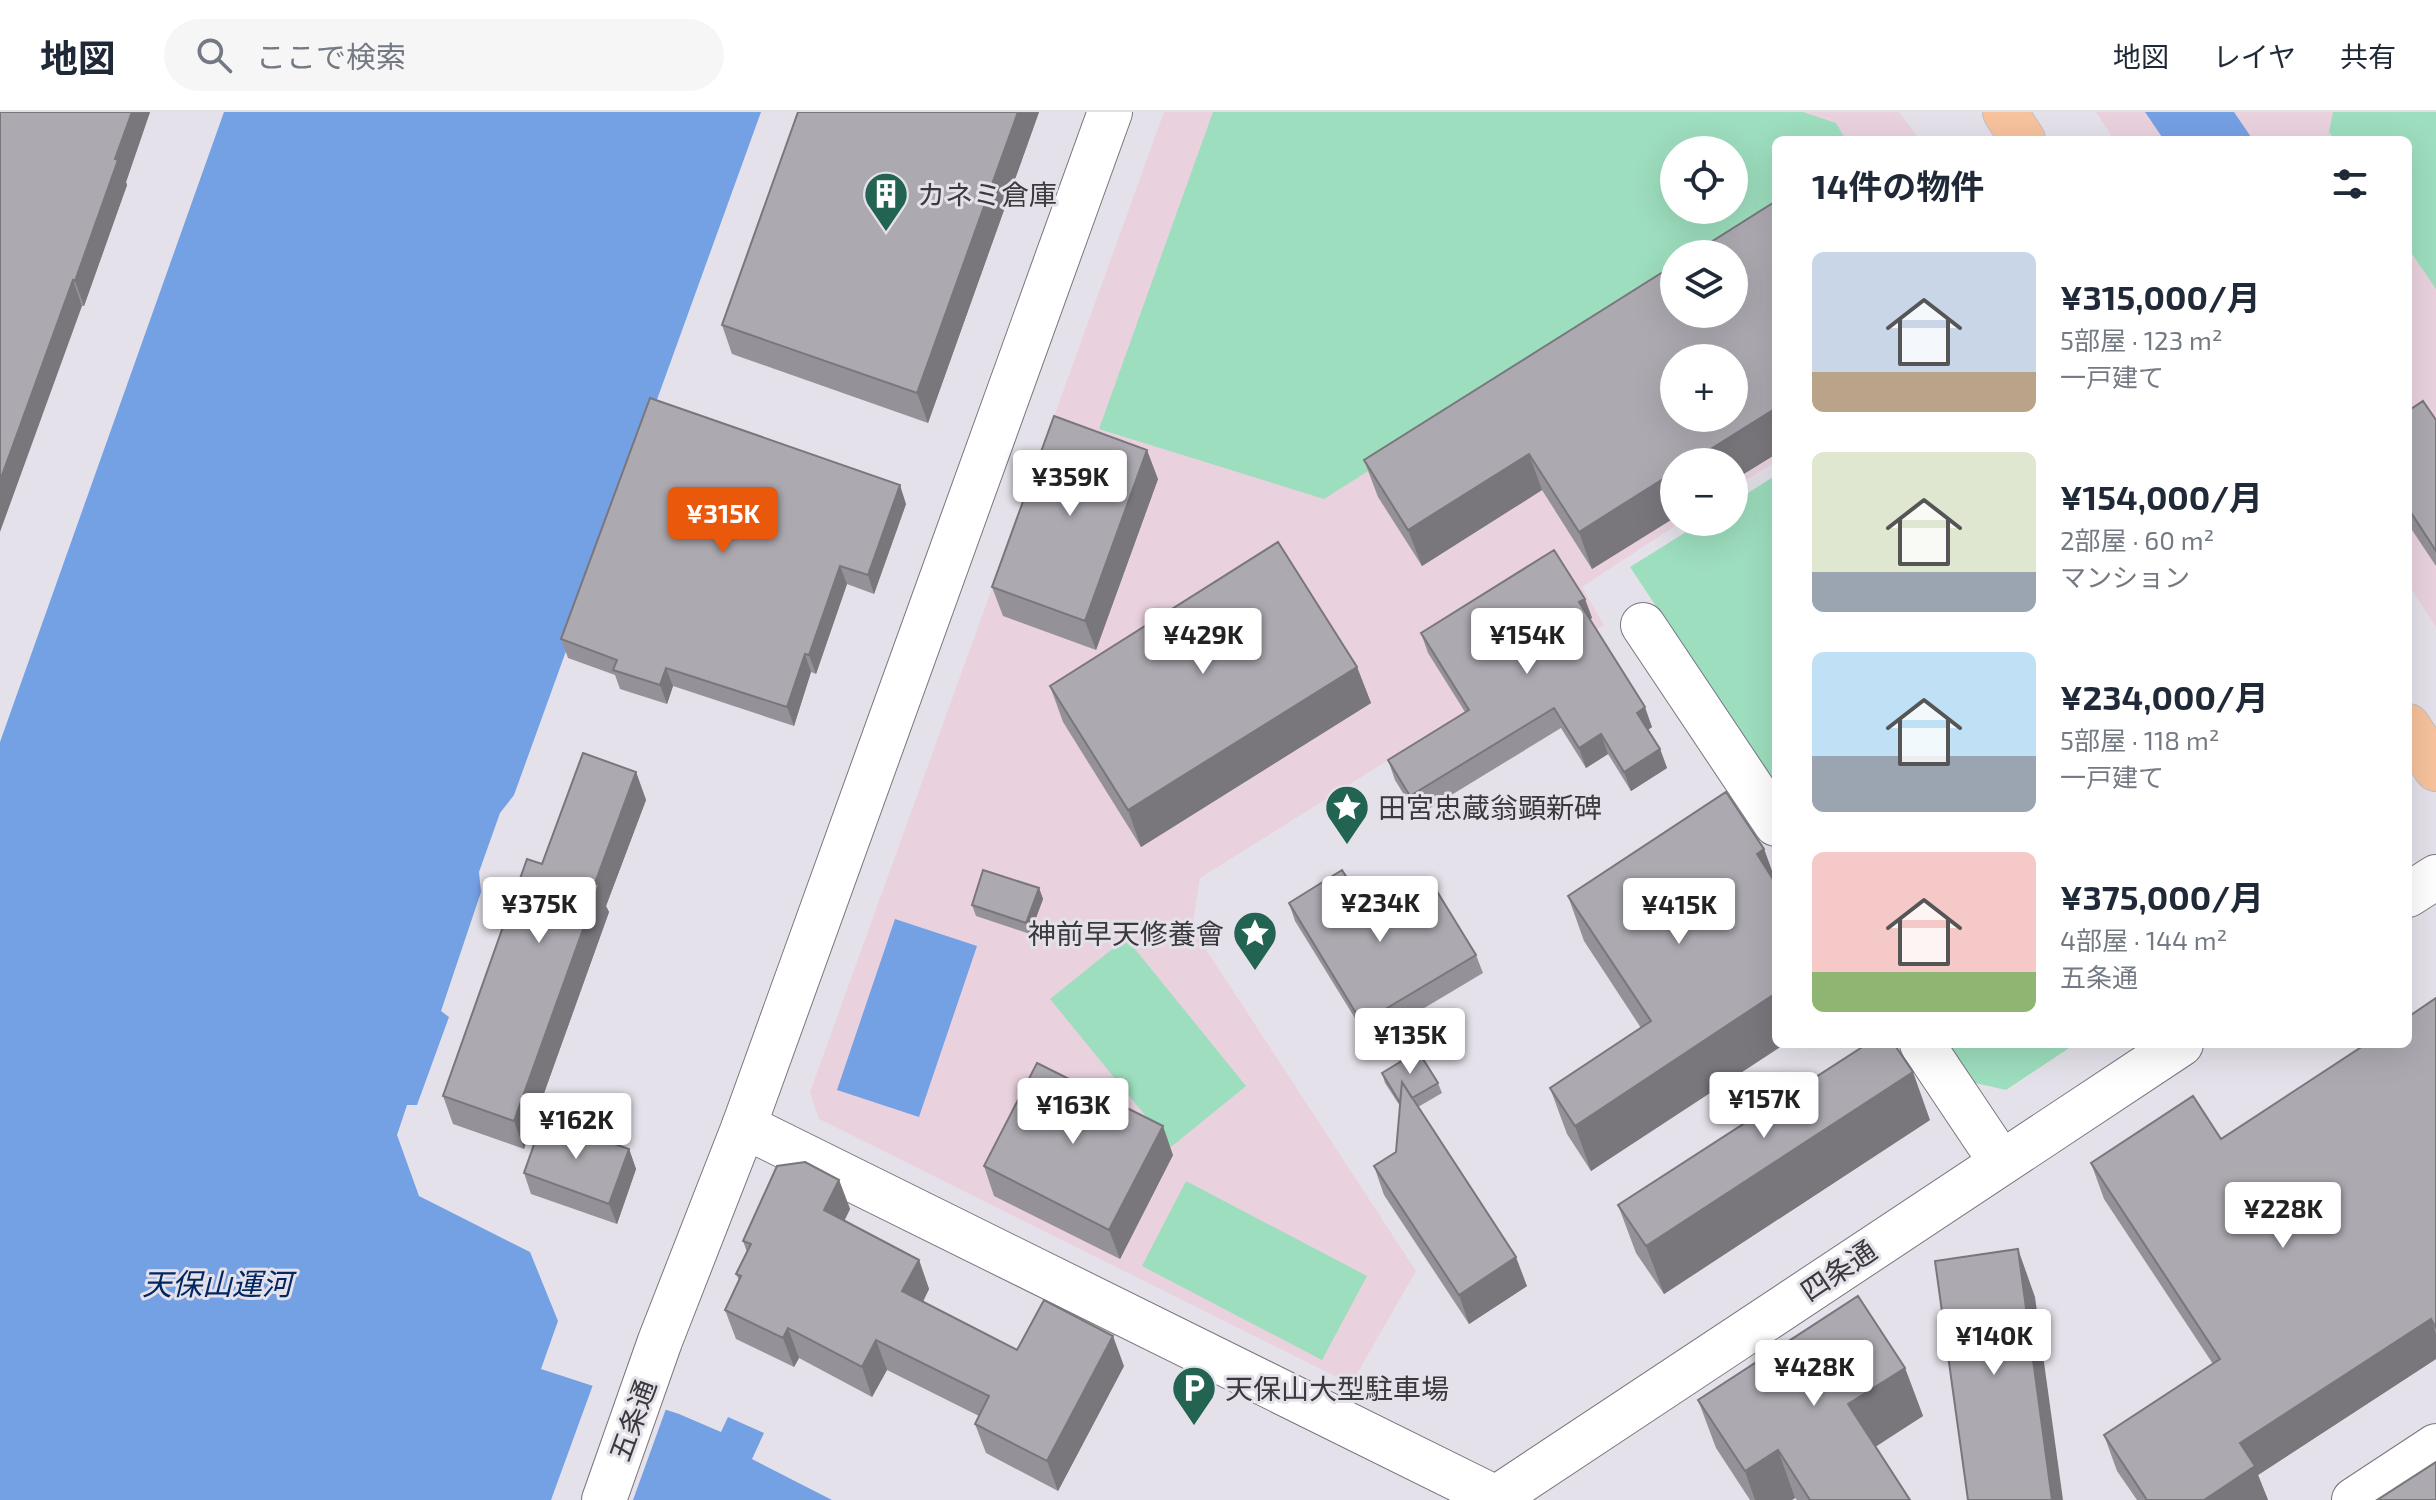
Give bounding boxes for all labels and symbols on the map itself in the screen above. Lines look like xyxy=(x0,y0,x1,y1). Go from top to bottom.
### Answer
building icon: カネミ倉庫 xyxy=(862,170,910,233)
place label: カネミ倉庫 xyxy=(917,177,1057,211)
pin: ¥359K xyxy=(1014,450,1126,518)
pin: ¥315K xyxy=(667,487,779,555)
pin: ¥429K xyxy=(1147,608,1259,676)
pin: ¥154K xyxy=(1471,608,1583,676)
place icon: 田宮忠蔵翁顕新碑 xyxy=(1323,783,1371,846)
place label: 田宮忠蔵翁顕新碑 xyxy=(1378,790,1602,824)
pin: ¥234K xyxy=(1324,876,1436,944)
pin: ¥375K xyxy=(483,877,595,945)
pin: ¥415K xyxy=(1623,878,1735,946)
place icon: 神前早天修養會 xyxy=(1231,909,1279,972)
place label: 神前早天修養會 xyxy=(1028,916,1224,950)
pin: ¥135K xyxy=(1354,1008,1466,1076)
pin: ¥157K xyxy=(1708,1072,1820,1140)
pin: ¥163K xyxy=(1017,1078,1129,1146)
pin: ¥162K xyxy=(520,1093,632,1161)
pin: ¥228K xyxy=(2227,1182,2339,1250)
street label: 四条通 xyxy=(1794,1232,1882,1308)
water label: 天保山運河 xyxy=(142,1265,297,1301)
pin: ¥140K xyxy=(1938,1309,2050,1377)
pin: ¥428K xyxy=(1758,1340,1870,1408)
parking icon: 天保山大型駐車場 xyxy=(1170,1364,1218,1427)
place label: 天保山大型駐車場 xyxy=(1225,1371,1449,1405)
street label: 五条通 xyxy=(602,1375,662,1465)

